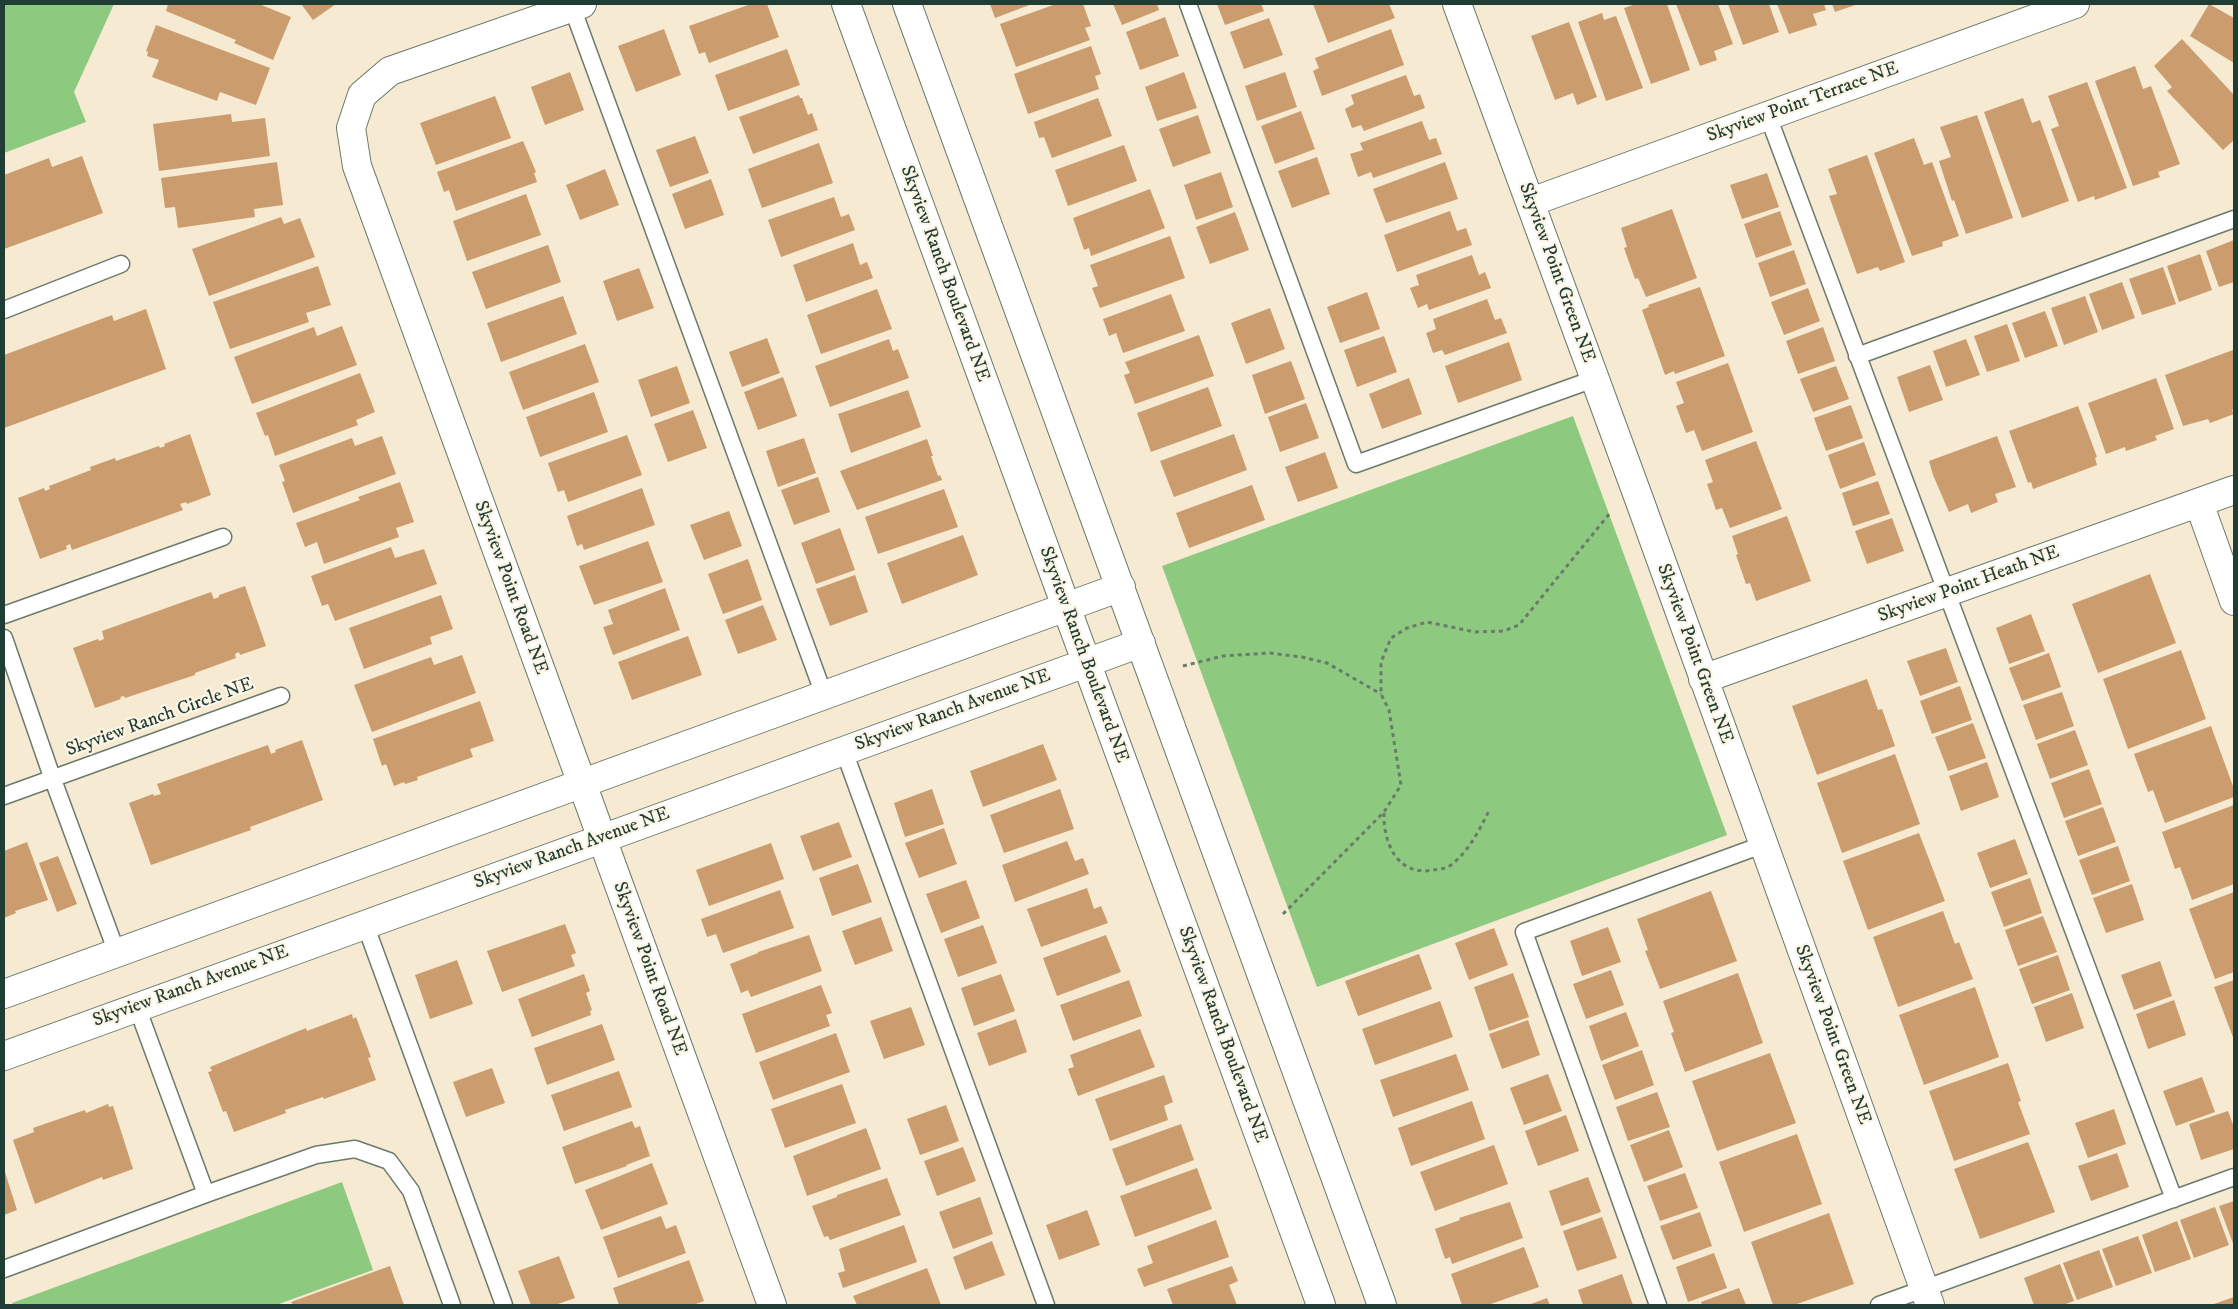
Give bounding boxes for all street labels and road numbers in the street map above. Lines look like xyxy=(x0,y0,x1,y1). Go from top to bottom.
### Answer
street label: Skyview Point Terrace NE xyxy=(1704,58,1902,148)
street label: Skyview Ranch Boulevard NE xyxy=(894,163,994,385)
street label: Skyview Point Green NE xyxy=(1513,180,1599,366)
street label: Skyview Point Road NE xyxy=(468,498,552,678)
street label: Skyview Point Heath NE xyxy=(1875,542,2063,628)
street label: Skyview Ranch Boulevard NE xyxy=(1033,544,1133,766)
street label: Skyview Point Green NE xyxy=(1651,561,1737,747)
street label: Skyview Ranch Avenue NE xyxy=(852,665,1054,757)
street label: Skyview Ranch Circle NE xyxy=(63,673,257,763)
street label: Skyview Ranch Avenue NE xyxy=(471,803,673,895)
street label: Skyview Point Road NE xyxy=(607,879,691,1059)
street label: Skyview Ranch Boulevard NE xyxy=(1172,924,1272,1146)
street label: Skyview Ranch Avenue NE xyxy=(90,941,292,1033)
street label: Skyview Point Green NE xyxy=(1789,942,1875,1128)

